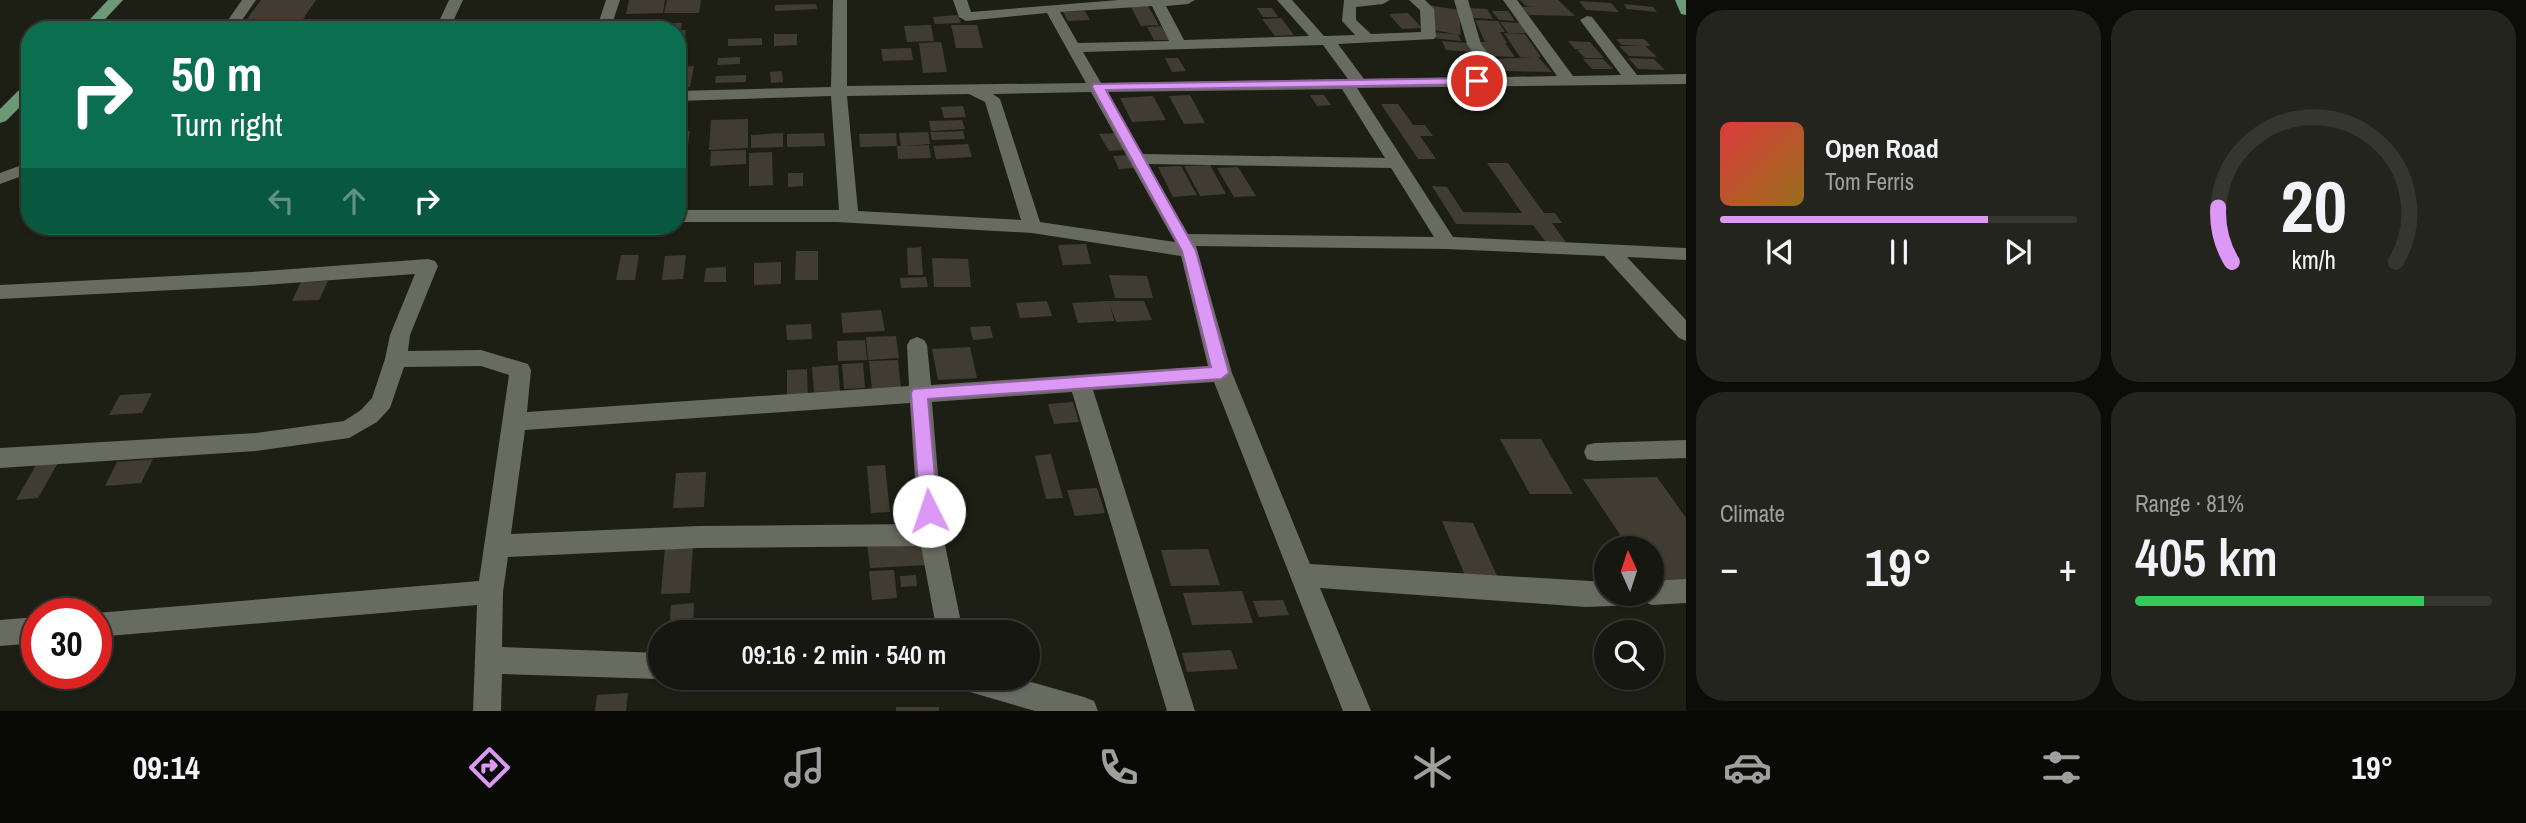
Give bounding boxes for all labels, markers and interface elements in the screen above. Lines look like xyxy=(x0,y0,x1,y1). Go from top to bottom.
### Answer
text: 50 m xyxy=(171,40,263,106)
icon: right xyxy=(56,49,147,140)
pin xyxy=(1447,51,1507,111)
icon: arrive xyxy=(1458,62,1496,100)
text: Turn right xyxy=(171,103,283,146)
text: Open Road xyxy=(1825,131,1939,166)
text: 20 xyxy=(2280,158,2347,256)
text: Tom Ferris xyxy=(1825,166,1914,197)
icon: left xyxy=(262,182,300,220)
icon: ahead xyxy=(335,182,373,220)
icon: right xyxy=(408,182,446,220)
icon: previous xyxy=(1761,233,1799,271)
icon: pause xyxy=(1880,233,1918,271)
icon: next xyxy=(1999,233,2037,271)
text: km/h xyxy=(2291,243,2336,277)
position arrow xyxy=(892,474,966,548)
text: Range · 81% xyxy=(2135,488,2244,519)
text: Climate xyxy=(1720,498,1785,529)
text: 405 km xyxy=(2135,522,2278,592)
text: 19° xyxy=(1864,532,1933,602)
north arrow xyxy=(1594,536,1664,606)
map controls xyxy=(1594,536,1664,690)
text: − xyxy=(1720,542,1738,593)
text: + xyxy=(2059,542,2077,593)
speed limit sign: 30 xyxy=(21,598,112,689)
button: search xyxy=(1594,620,1664,690)
text: 09:16 · 2 min · 540 m xyxy=(742,637,946,672)
icon: directions xyxy=(465,743,514,792)
icon: music xyxy=(780,743,829,792)
icon: phone xyxy=(1094,743,1143,792)
icon: climate xyxy=(1408,743,1457,792)
icon: car xyxy=(1723,743,1772,792)
icon: filters xyxy=(2037,743,2086,792)
text: 09:14 xyxy=(133,746,200,789)
text: 19° xyxy=(2351,746,2393,789)

